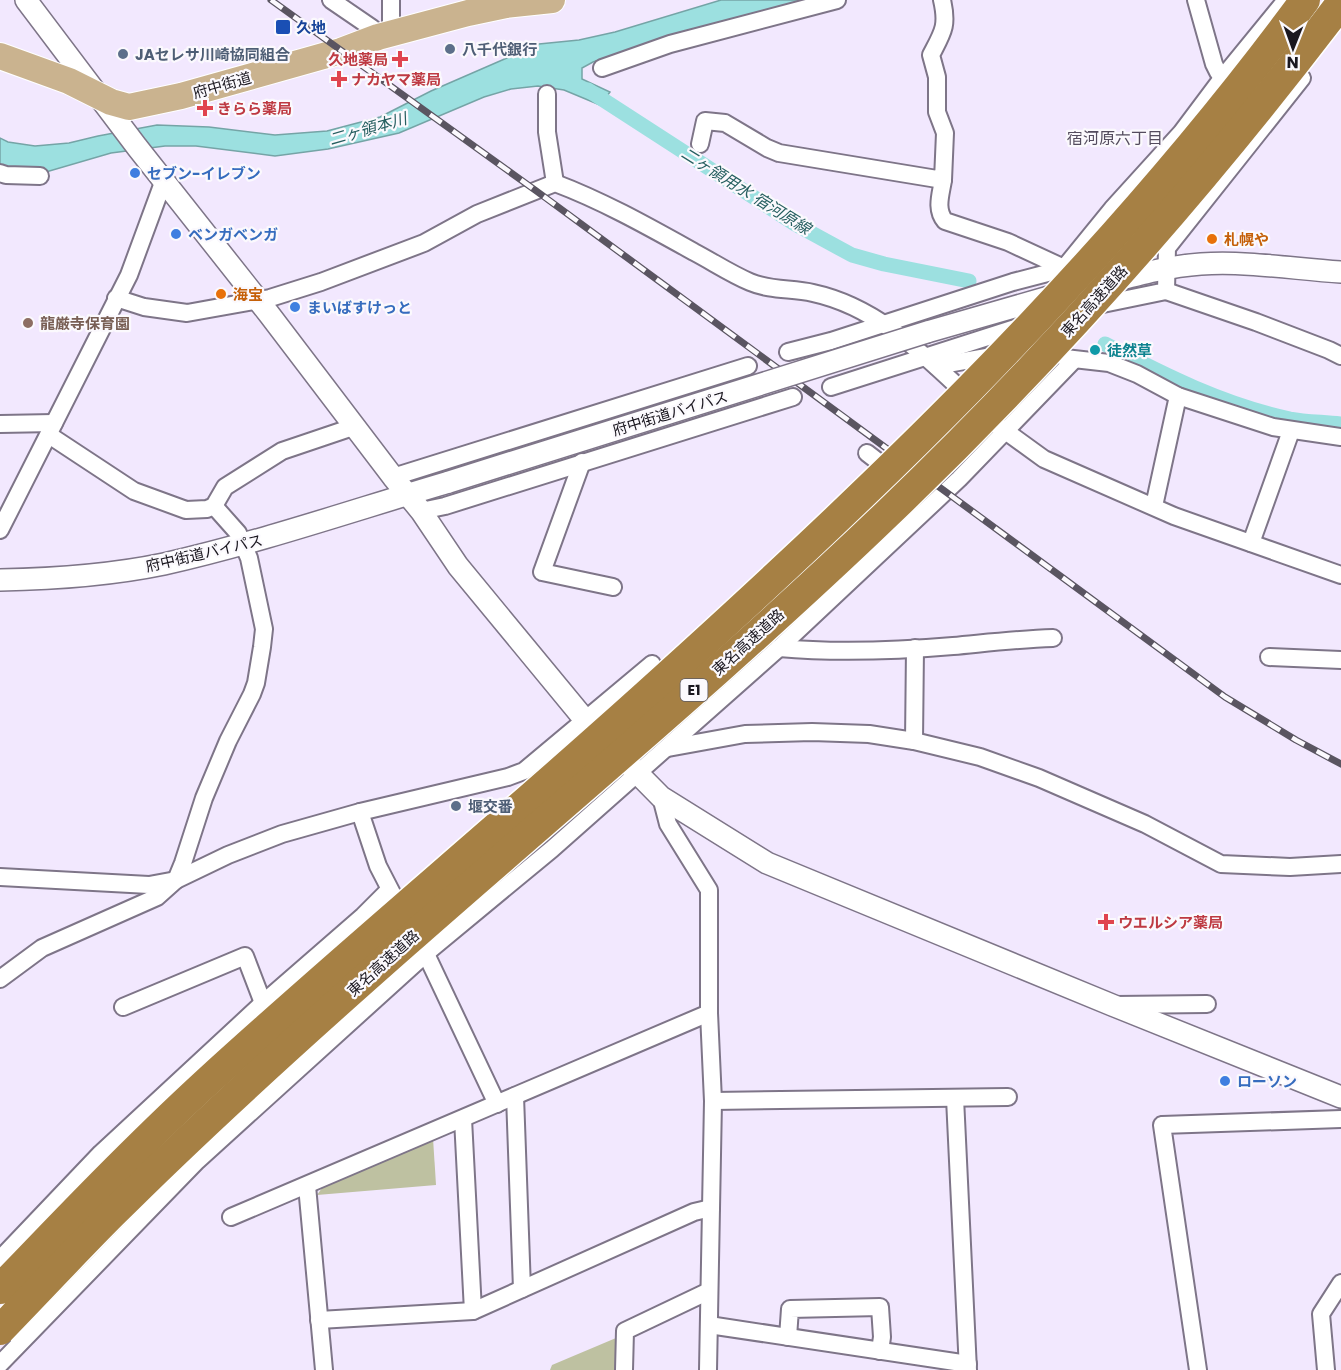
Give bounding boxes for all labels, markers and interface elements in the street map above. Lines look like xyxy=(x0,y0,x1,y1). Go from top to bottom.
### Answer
place label: 久地 xyxy=(296,17,326,38)
marker: 久地 xyxy=(274,18,292,36)
north arrow xyxy=(1263,18,1323,78)
place label: 八千代銀行 xyxy=(462,39,537,60)
marker: 八千代銀行 xyxy=(443,42,457,56)
place label: JAセレサ川崎協同組合 xyxy=(135,44,291,65)
marker: JAセレサ川崎協同組合 xyxy=(116,47,130,61)
place label: 久地薬局 xyxy=(328,49,388,70)
text: N xyxy=(1287,51,1299,74)
marker: 久地薬局 xyxy=(393,52,407,66)
street label: 府中街道 xyxy=(190,67,254,103)
place label: ナカヤマ薬局 xyxy=(351,69,441,90)
marker: ナカヤマ薬局 xyxy=(332,72,346,86)
place label: きらら薬局 xyxy=(217,98,292,119)
marker: きらら薬局 xyxy=(198,101,212,115)
water label: 二ヶ領本川 xyxy=(326,106,412,151)
district label: 宿河原六丁目 xyxy=(1067,127,1163,150)
water label: 二ヶ領用水 宿河原線 xyxy=(677,142,817,241)
place label: セブン-イレブン xyxy=(147,163,261,184)
marker: セブン-イレブン xyxy=(128,166,142,180)
place label: ベンガベンガ xyxy=(188,224,278,245)
marker: ベンガベンガ xyxy=(169,227,183,241)
place label: 札幌や xyxy=(1224,229,1269,250)
marker: 札幌や xyxy=(1205,232,1219,246)
street label: 東名高速道路 xyxy=(1056,261,1132,341)
place label: 海宝 xyxy=(233,284,263,305)
marker: 海宝 xyxy=(214,287,228,301)
place label: まいばすけっと xyxy=(307,297,412,318)
marker: まいばすけっと xyxy=(288,300,302,314)
place label: 龍厳寺保育園 xyxy=(40,313,130,334)
marker: 龍厳寺保育園 xyxy=(21,316,35,330)
place label: 徒然草 xyxy=(1107,340,1152,361)
marker: 徒然草 xyxy=(1088,343,1102,357)
street label: 府中街道バイパス xyxy=(610,385,730,441)
street label: 府中街道バイパス xyxy=(143,529,265,577)
street label: 東名高速道路 xyxy=(708,604,788,680)
road number: E1 xyxy=(680,679,708,701)
place label: 堰交番 xyxy=(468,796,513,817)
marker: 堰交番 xyxy=(449,799,463,813)
place label: ウエルシア薬局 xyxy=(1118,912,1223,933)
marker: ウエルシア薬局 xyxy=(1099,915,1113,929)
street label: 東名高速道路 xyxy=(343,925,423,1001)
place label: ローソン xyxy=(1237,1071,1297,1092)
marker: ローソン xyxy=(1218,1074,1232,1088)

